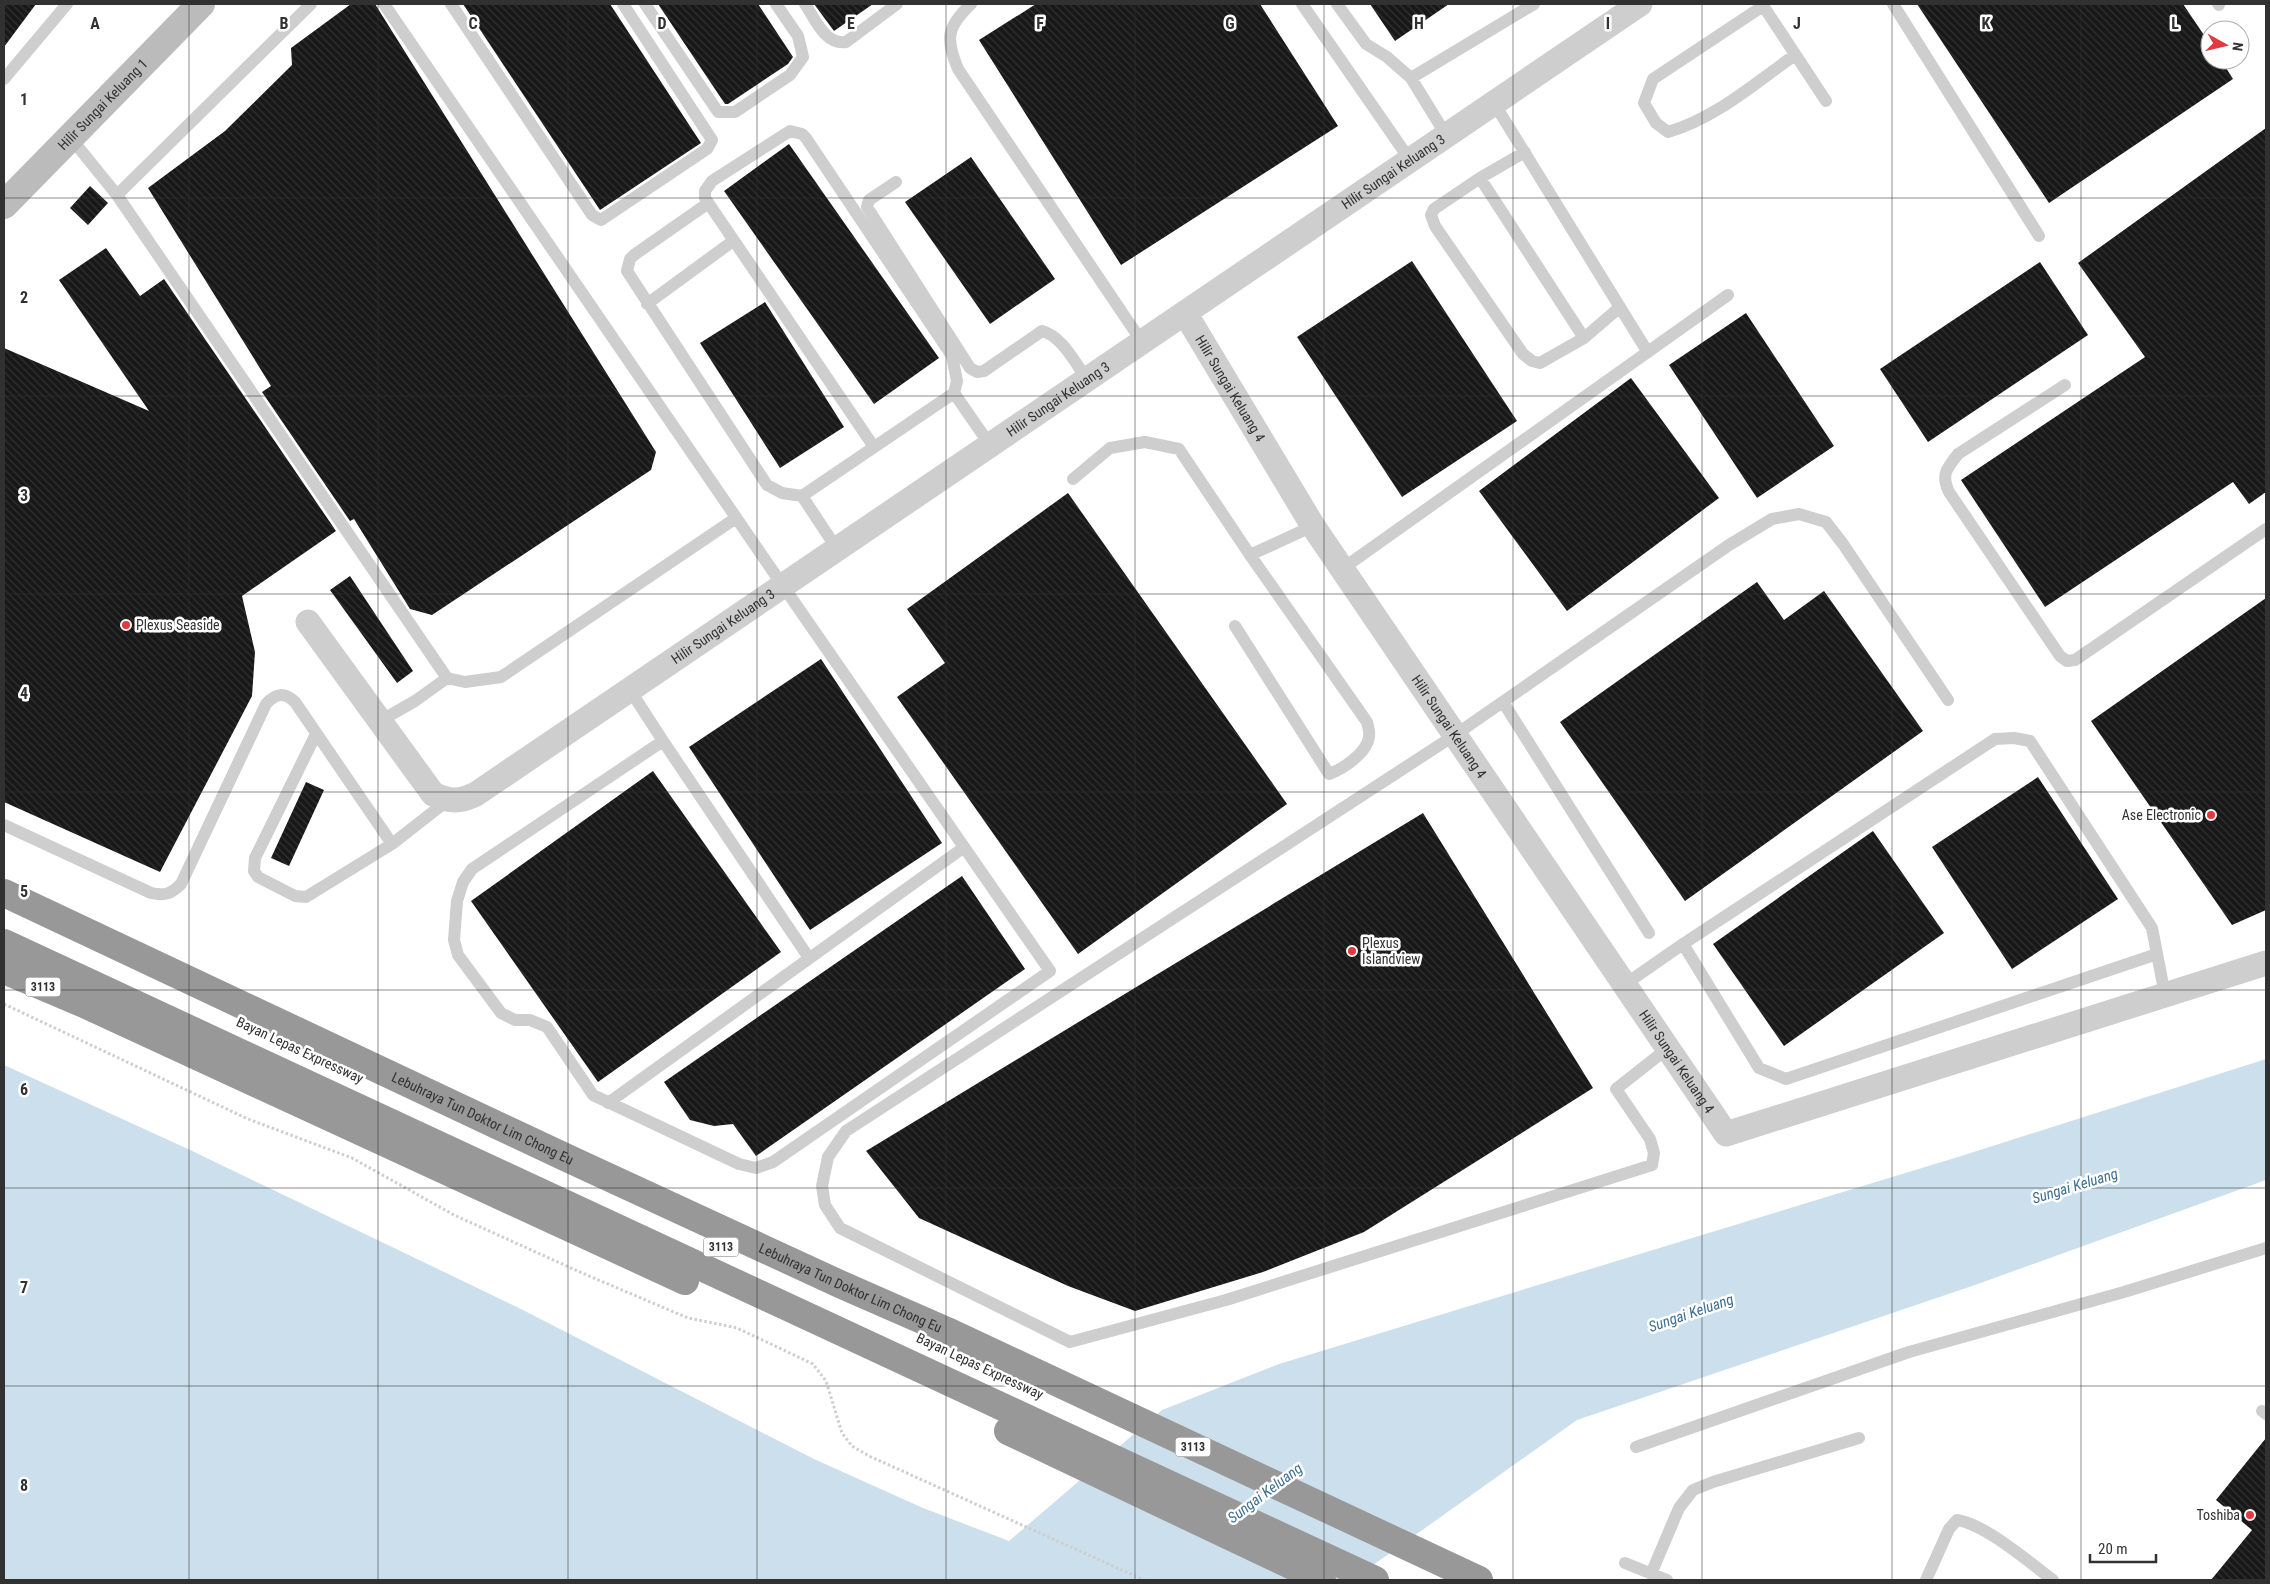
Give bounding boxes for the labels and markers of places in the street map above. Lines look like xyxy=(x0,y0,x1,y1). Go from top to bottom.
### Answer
place label: Plexus Seaside xyxy=(136,617,220,633)
marker: Plexus Seaside xyxy=(120,619,132,631)
place label: Ase Electronic xyxy=(2122,807,2201,823)
marker: Ase Electronic xyxy=(2205,809,2217,821)
place label: Plexus Islandview xyxy=(1362,935,1420,967)
marker: Plexus Islandview xyxy=(1346,945,1358,957)
place label: Toshiba xyxy=(2196,1507,2240,1523)
marker: Toshiba xyxy=(2244,1509,2256,1521)

